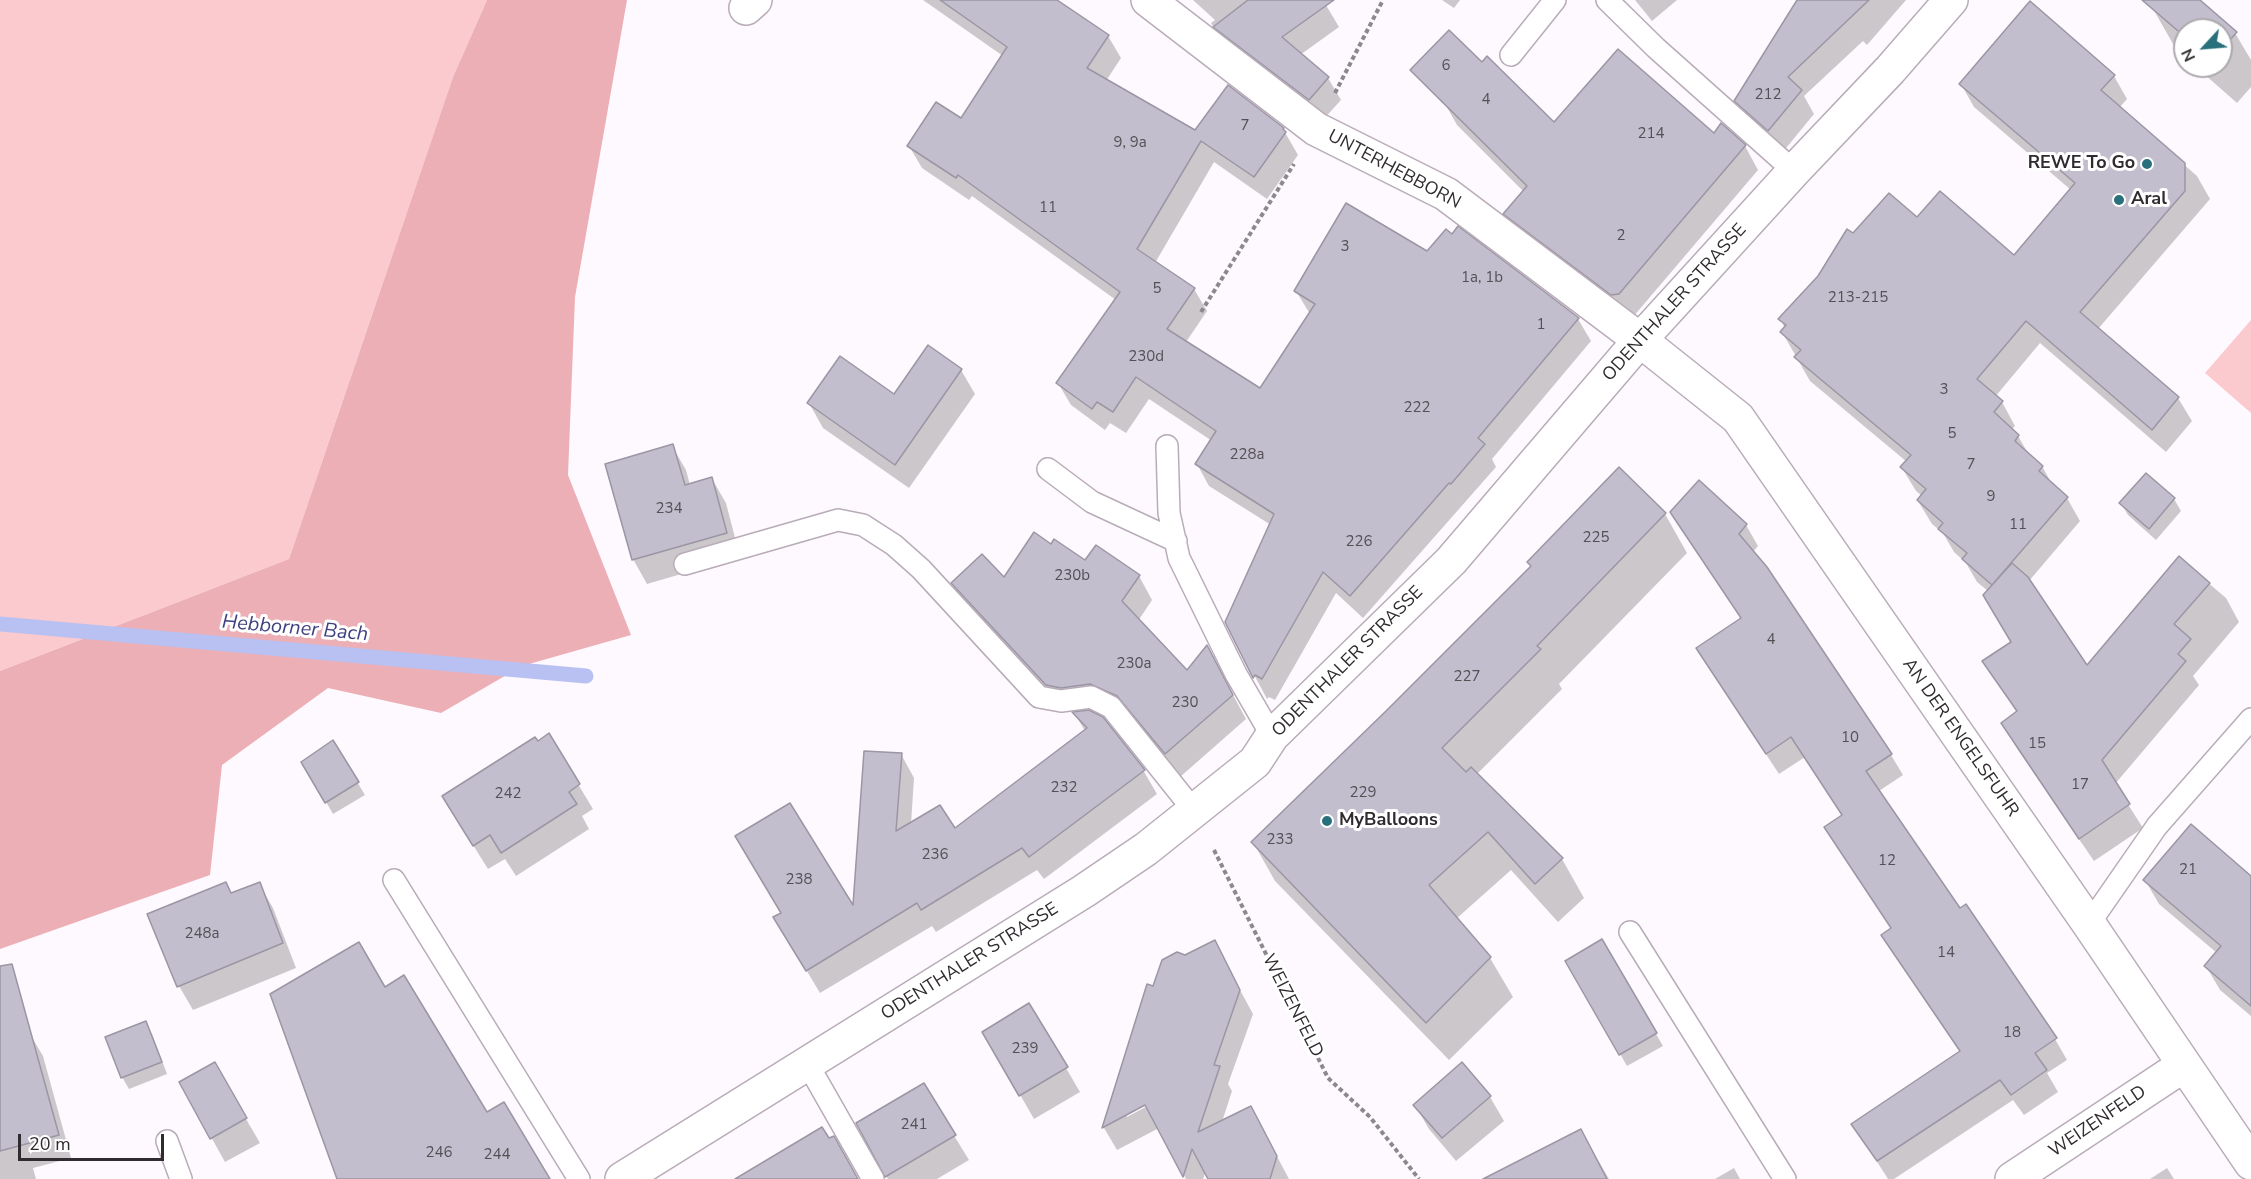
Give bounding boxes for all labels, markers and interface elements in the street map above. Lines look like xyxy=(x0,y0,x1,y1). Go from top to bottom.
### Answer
north arrow xyxy=(2173,18,2233,78)
text: N xyxy=(2176,45,2201,65)
house number: 6 xyxy=(1442,57,1450,75)
house number: 212 xyxy=(1755,86,1781,104)
house number: 4 xyxy=(1482,91,1490,109)
house number: 7 xyxy=(1241,117,1249,135)
house number: 214 xyxy=(1638,125,1664,143)
street label: UNTERHEBBORN xyxy=(1324,126,1464,214)
house number: 9, 9a xyxy=(1113,134,1147,152)
place label: REWE To Go xyxy=(2028,153,2135,175)
marker: REWE To Go xyxy=(2140,157,2154,171)
place label: Aral xyxy=(2131,189,2167,211)
marker: Aral xyxy=(2112,193,2126,207)
house number: 11 xyxy=(1039,199,1057,217)
street label: ODENTHALER STRASSE xyxy=(1598,220,1752,386)
house number: 2 xyxy=(1617,227,1625,245)
house number: 3 xyxy=(1341,238,1349,256)
house number: 1a, 1b xyxy=(1461,269,1503,287)
house number: 5 xyxy=(1153,280,1161,298)
house number: 213-215 xyxy=(1828,289,1888,307)
house number: 1 xyxy=(1537,316,1545,334)
house number: 230d xyxy=(1128,348,1164,366)
house number: 3 xyxy=(1940,381,1948,399)
house number: 222 xyxy=(1404,399,1430,417)
house number: 5 xyxy=(1948,425,1956,443)
house number: 228a xyxy=(1230,446,1264,464)
house number: 7 xyxy=(1967,456,1975,474)
house number: 9 xyxy=(1987,488,1995,506)
house number: 234 xyxy=(656,500,682,518)
house number: 11 xyxy=(2009,516,2027,534)
house number: 225 xyxy=(1583,529,1609,547)
house number: 226 xyxy=(1346,533,1372,551)
house number: 230b xyxy=(1054,567,1090,585)
street label: ODENTHALER STRASSE xyxy=(1268,582,1428,742)
water label: Hebborner Bach xyxy=(221,611,369,647)
house number: 4 xyxy=(1767,631,1775,649)
house number: 230a xyxy=(1117,655,1151,673)
street label: AN DER ENGELSFUHR xyxy=(1897,655,2023,821)
house number: 227 xyxy=(1454,668,1480,686)
house number: 230 xyxy=(1172,694,1198,712)
house number: 10 xyxy=(1841,729,1859,747)
house number: 15 xyxy=(2028,735,2046,753)
house number: 17 xyxy=(2071,776,2089,794)
house number: 232 xyxy=(1051,779,1077,797)
house number: 229 xyxy=(1350,784,1376,802)
house number: 242 xyxy=(495,785,521,803)
place label: MyBalloons xyxy=(1339,810,1438,832)
marker: MyBalloons xyxy=(1320,814,1334,828)
house number: 233 xyxy=(1267,831,1293,849)
house number: 236 xyxy=(922,846,948,864)
house number: 12 xyxy=(1878,852,1896,870)
house number: 21 xyxy=(2179,861,2197,879)
house number: 238 xyxy=(786,871,812,889)
street label: ODENTHALER STRASSE xyxy=(877,899,1063,1025)
house number: 248a xyxy=(185,925,219,943)
house number: 14 xyxy=(1937,944,1955,962)
street label: WEIZENFELD xyxy=(1257,951,1327,1061)
house number: 18 xyxy=(2003,1024,2021,1042)
house number: 239 xyxy=(1012,1040,1038,1058)
street label: WEIZENFELD xyxy=(2045,1082,2151,1162)
house number: 241 xyxy=(901,1116,927,1134)
scale bar xyxy=(21,1122,166,1160)
text: 20 m xyxy=(29,1132,71,1156)
house number: 246 xyxy=(426,1144,452,1162)
house number: 244 xyxy=(484,1146,510,1164)

